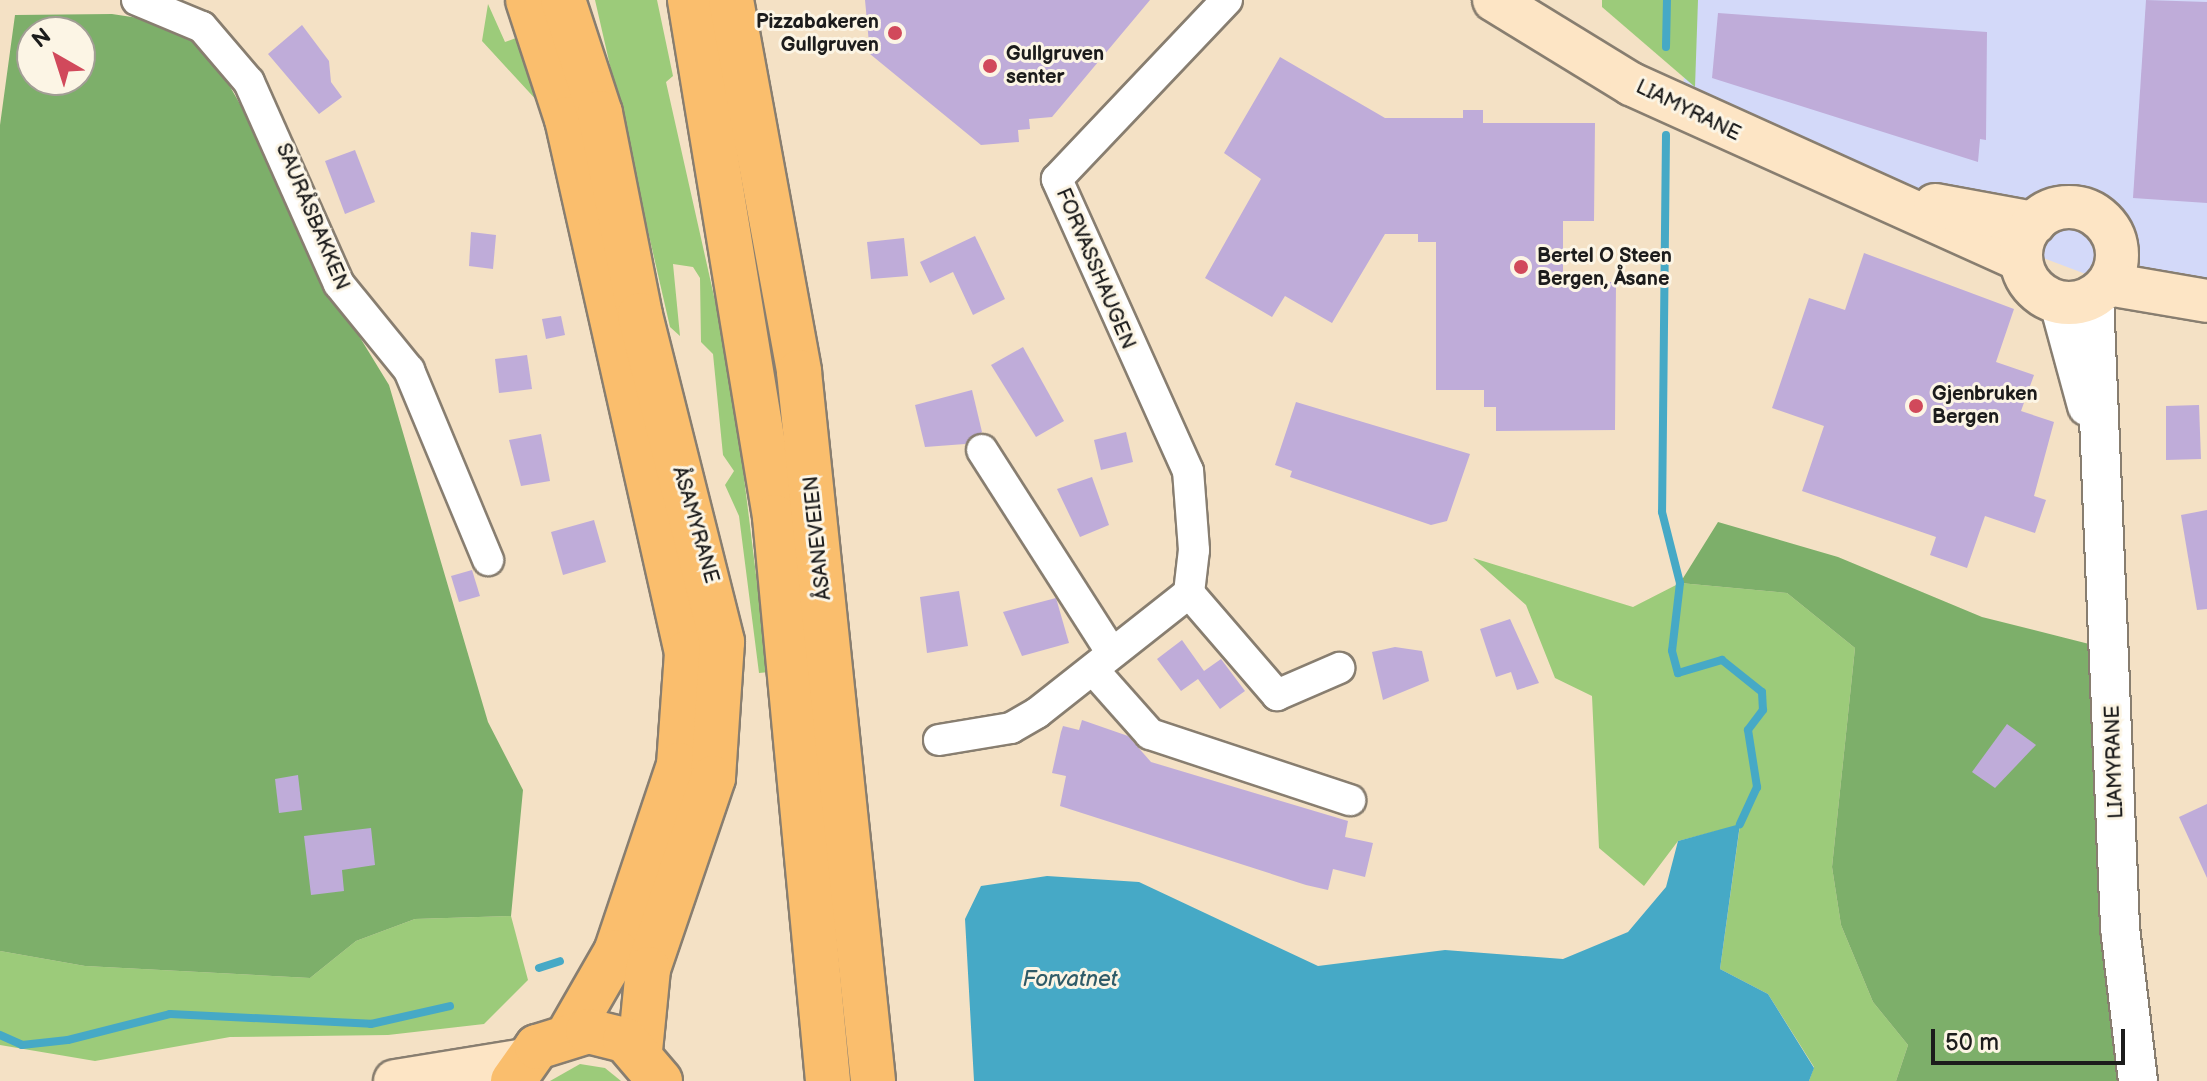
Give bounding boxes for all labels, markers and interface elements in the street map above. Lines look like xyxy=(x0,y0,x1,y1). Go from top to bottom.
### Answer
place label: Pizzabakeren Gullgruven xyxy=(756,10,879,57)
north arrow xyxy=(16,16,96,96)
text: N xyxy=(27,23,57,54)
marker: Pizzabakeren Gullgruven xyxy=(886,24,904,42)
place label: Gullgruven senter xyxy=(1006,42,1104,89)
marker: Gullgruven senter xyxy=(981,57,999,75)
street label: LIAMYRANE xyxy=(1632,75,1744,147)
street label: SAURÅSBAKKEN xyxy=(270,140,354,294)
street label: FORVASSHAUGEN xyxy=(1050,185,1140,353)
place label: Bertel O Steen Bergen, Åsane xyxy=(1537,244,1672,291)
marker: Bertel O Steen Bergen, Åsane xyxy=(1512,258,1530,276)
place label: Gjenbruken Bergen xyxy=(1932,382,2038,429)
marker: Gjenbruken Bergen xyxy=(1907,397,1925,415)
street label: ÅSAMYRANE xyxy=(667,464,723,586)
street label: ÅSANEVEIEN xyxy=(800,475,836,601)
street label: LIAMYRANE xyxy=(2101,705,2129,819)
water label: Forvatnet xyxy=(1023,967,1117,993)
scale bar xyxy=(1935,1013,2129,1063)
text: 50 m xyxy=(1945,1028,1999,1057)

